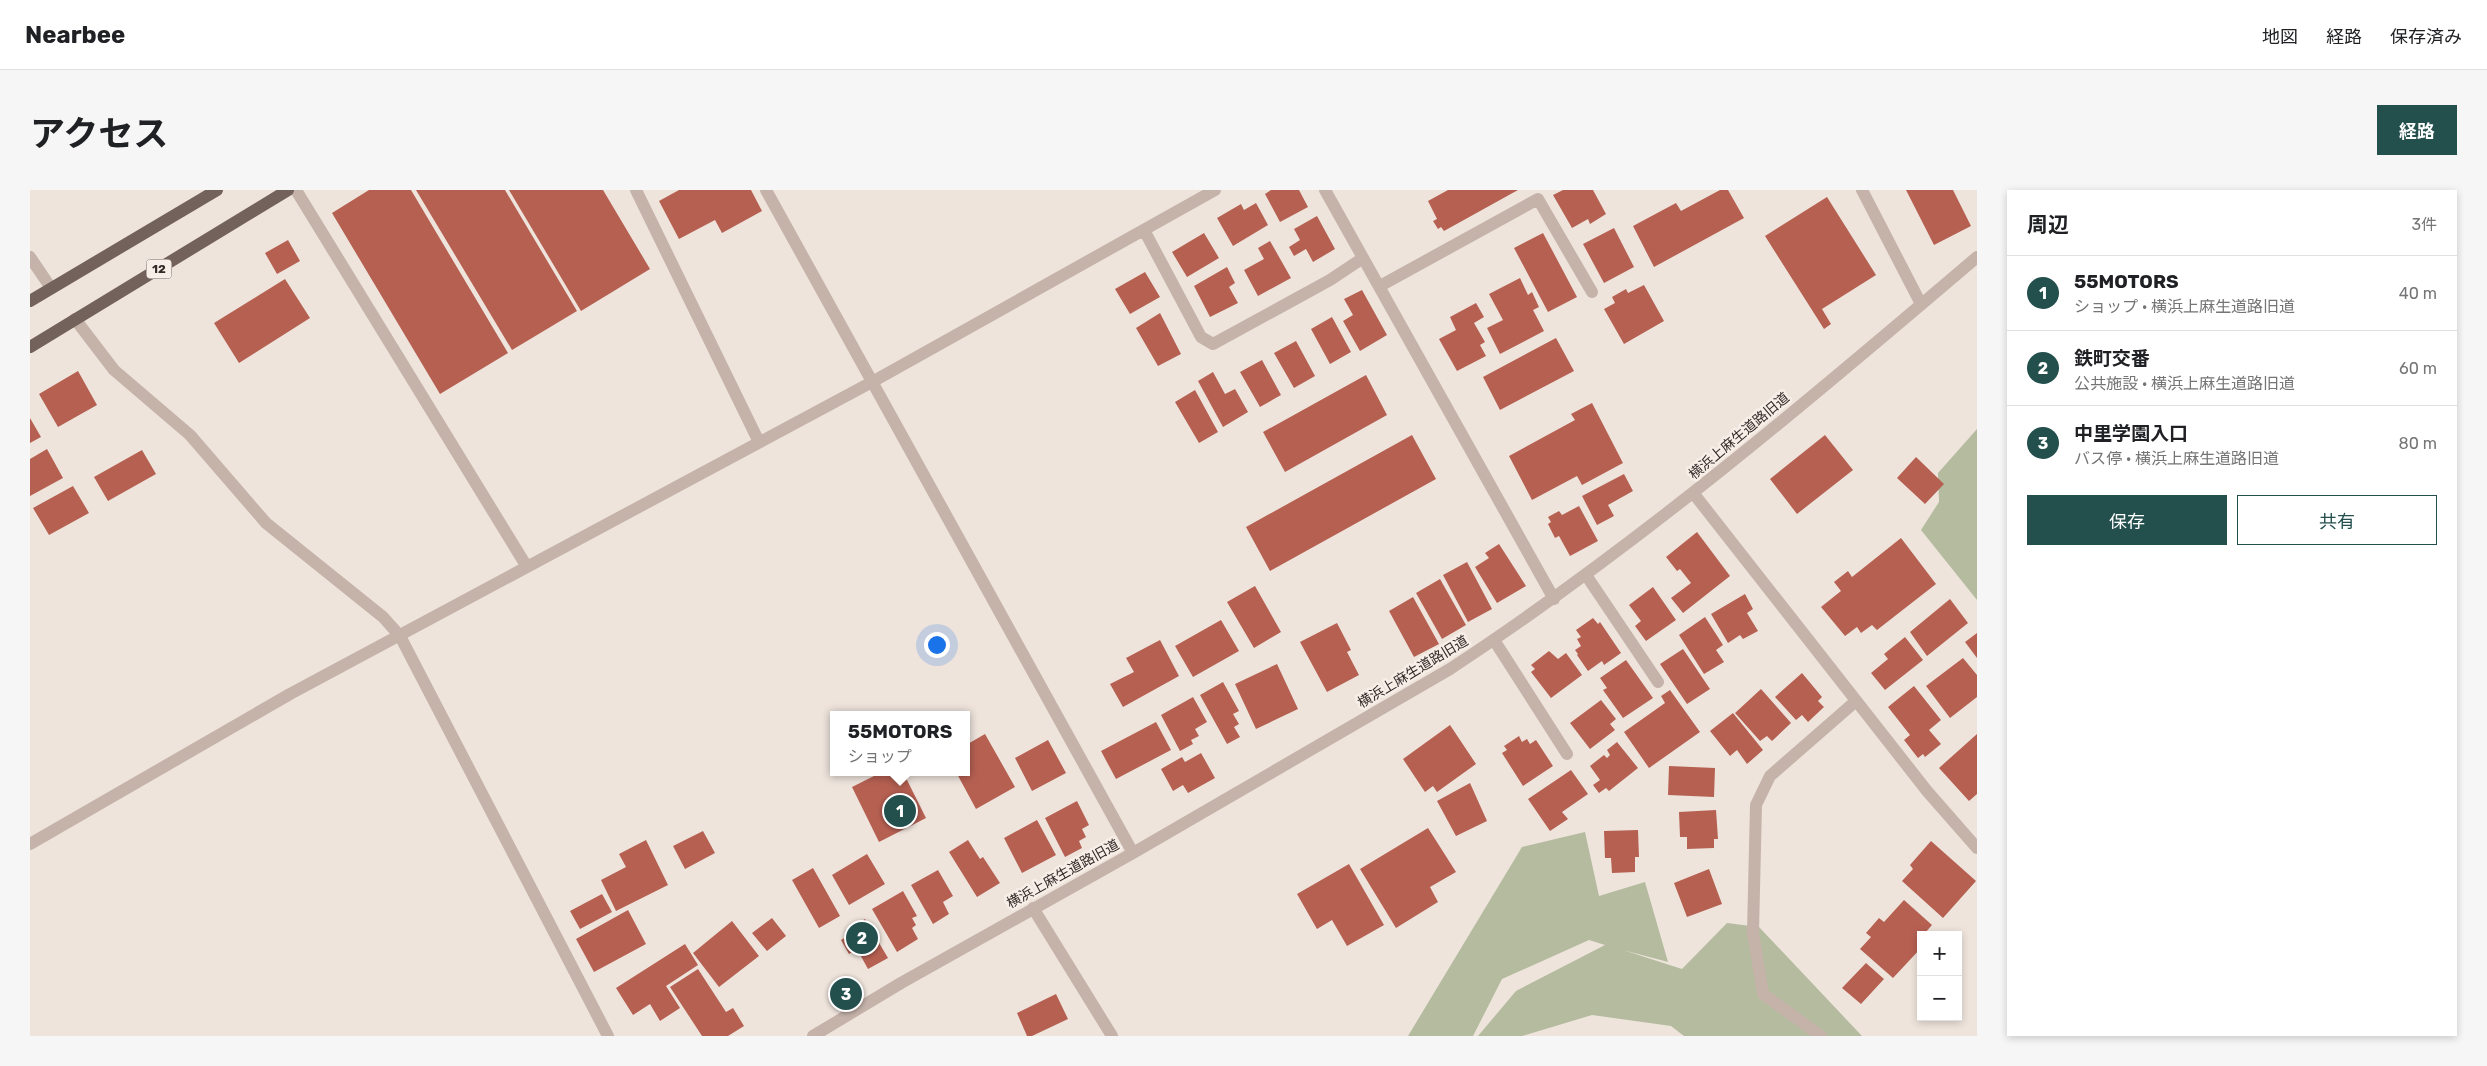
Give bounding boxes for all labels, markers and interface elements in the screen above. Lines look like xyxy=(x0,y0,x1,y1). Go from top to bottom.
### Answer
text: Nearbee xyxy=(25,21,125,49)
text: 地図 xyxy=(2262,26,2298,48)
text: 経路 xyxy=(2326,26,2362,48)
text: 保存済み xyxy=(2390,26,2462,48)
button: 経路 xyxy=(2377,105,2457,155)
text: アクセス xyxy=(30,113,168,155)
text: 周辺 xyxy=(2027,212,2069,237)
text: 3件 xyxy=(2411,215,2437,234)
road number: 12 xyxy=(146,260,172,278)
text: 55MOTORS xyxy=(2074,270,2179,293)
text: 1 xyxy=(2039,284,2047,303)
text: 40 m xyxy=(2399,284,2437,303)
text: ショップ · 横浜上麻生道路旧道 xyxy=(2074,297,2295,316)
text: 鉄町交番 xyxy=(2074,347,2150,370)
text: 2 xyxy=(2038,359,2048,378)
text: 60 m xyxy=(2399,359,2437,378)
text: 公共施設 · 横浜上麻生道路旧道 xyxy=(2074,374,2295,393)
street label: 横浜上麻生道路旧道 xyxy=(1685,389,1793,483)
text: 中里学園入口 xyxy=(2074,422,2188,445)
text: 3 xyxy=(2038,434,2048,453)
text: 80 m xyxy=(2399,434,2437,453)
text: バス停 · 横浜上麻生道路旧道 xyxy=(2074,449,2279,468)
button: 保存 xyxy=(2027,495,2227,545)
button: 共有 xyxy=(2237,495,2437,545)
your location xyxy=(924,632,950,658)
street label: 横浜上麻生道路旧道 xyxy=(1355,632,1471,712)
popup xyxy=(830,711,970,776)
text: 55MOTORS xyxy=(848,720,952,743)
text: ショップ xyxy=(848,747,912,766)
pin: 1 xyxy=(884,792,916,830)
street label: 横浜上麻生道路旧道 xyxy=(1004,836,1122,912)
pin: 2 xyxy=(846,919,878,957)
map controls xyxy=(1917,931,1962,1021)
button: + xyxy=(1917,931,1962,976)
pin: 3 xyxy=(830,975,862,1013)
button: − xyxy=(1917,976,1962,1021)

